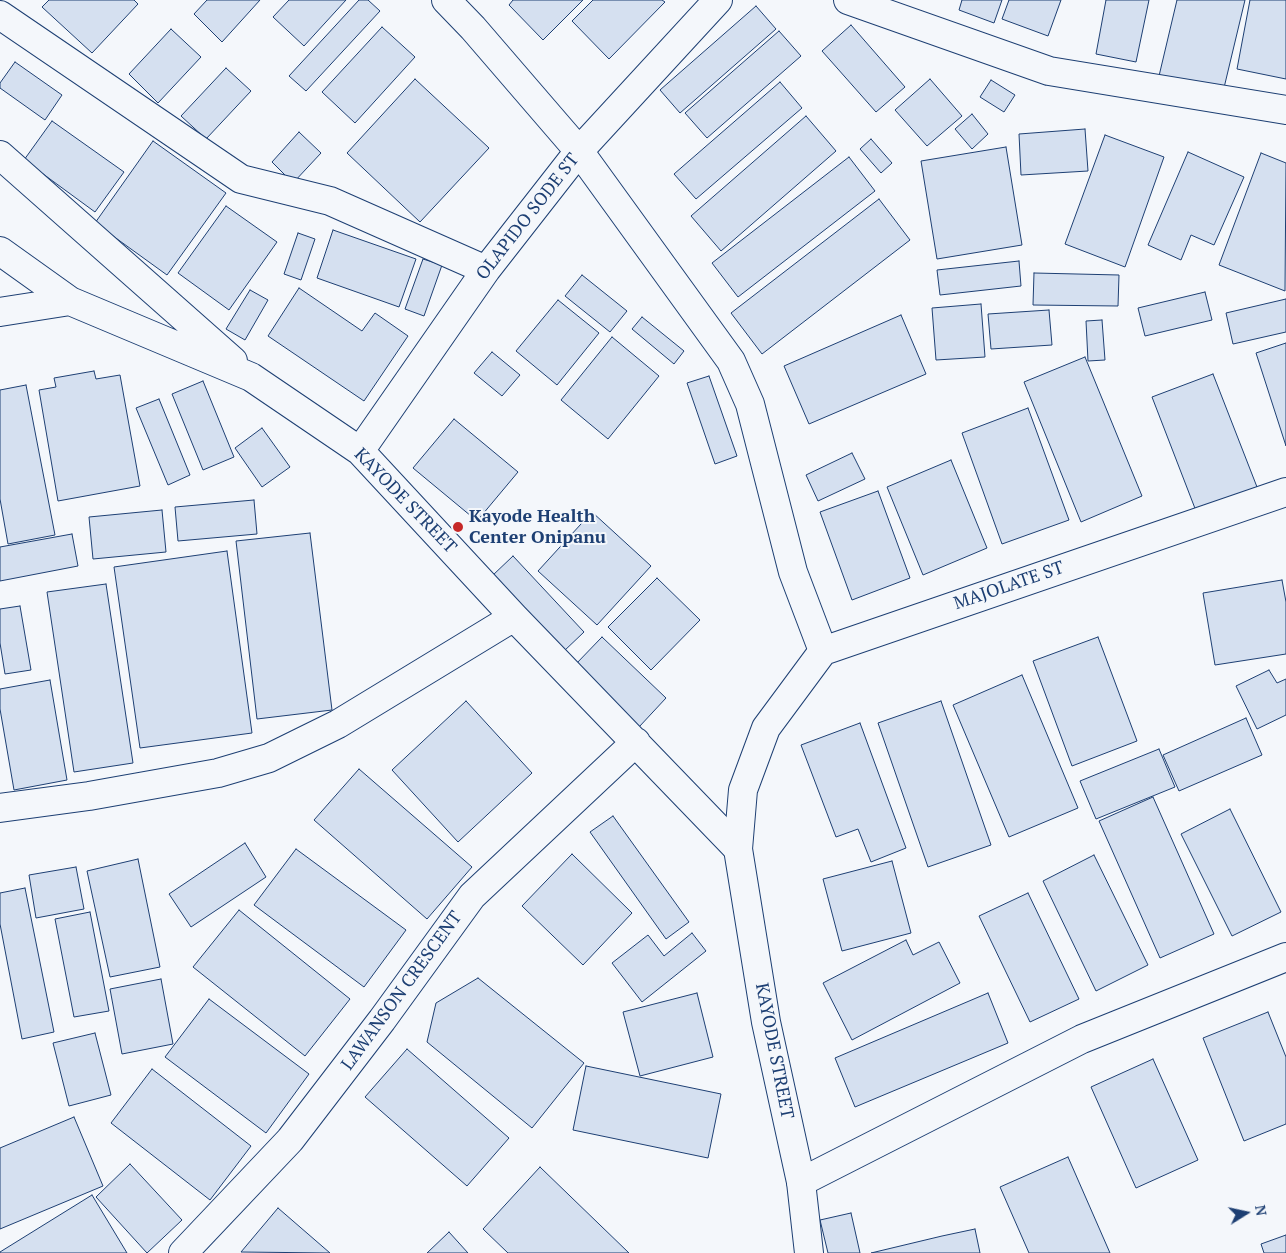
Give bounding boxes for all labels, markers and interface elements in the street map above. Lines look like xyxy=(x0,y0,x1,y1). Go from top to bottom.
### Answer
street label: OLAPIDO SODE ST xyxy=(472,150,584,284)
street label: KAYODE STREET xyxy=(349,444,461,558)
place label: Kayode Health Center Onipanu xyxy=(469,506,606,548)
marker: Kayode Health Center Onipanu xyxy=(451,520,465,534)
street label: MAJOLATE ST xyxy=(951,557,1067,615)
street label: LAWANSON CRESCENT xyxy=(337,907,467,1075)
street label: KAYODE STREET xyxy=(750,981,798,1121)
north arrow xyxy=(1221,1188,1271,1238)
text: N xyxy=(1251,1203,1272,1217)

